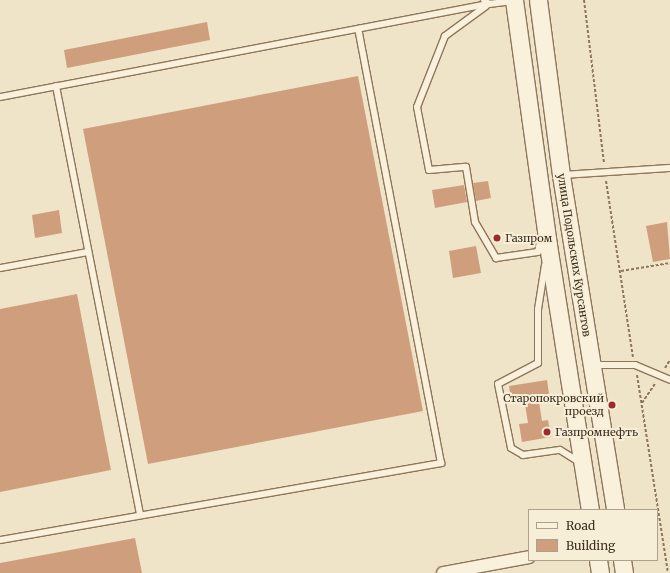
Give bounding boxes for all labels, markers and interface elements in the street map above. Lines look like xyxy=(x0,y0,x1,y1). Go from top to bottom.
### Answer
street label: улица Подольских Курсантов xyxy=(555,172,593,338)
place label: Газпром xyxy=(505,231,552,245)
marker: Газпром xyxy=(492,233,502,243)
place label: Старопокровский проезд xyxy=(503,392,604,418)
marker: Старопокровский проезд xyxy=(607,400,617,410)
place label: Газпромнефть xyxy=(555,425,638,439)
marker: Газпромнефть xyxy=(542,427,552,437)
legend xyxy=(528,509,658,561)
text: Road xyxy=(566,518,595,533)
text: Building xyxy=(566,538,615,553)

